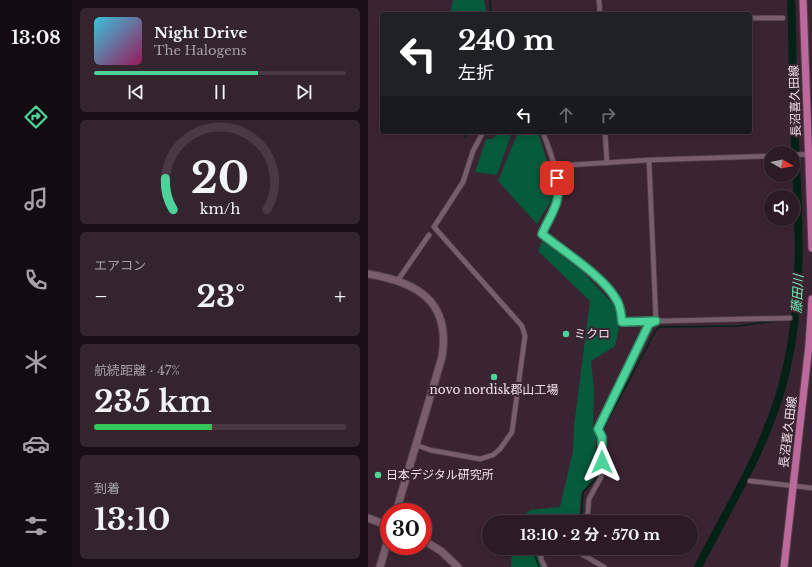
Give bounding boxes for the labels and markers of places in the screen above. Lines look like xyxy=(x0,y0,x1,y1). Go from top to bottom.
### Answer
pin xyxy=(540,161,574,195)
place label: ミクロ xyxy=(574,326,610,341)
marker: ミクロ xyxy=(561,329,571,339)
marker: novo nordisk郡山工場 xyxy=(489,372,499,382)
place label: novo nordisk郡山工場 xyxy=(430,382,558,397)
place label: 日本デジタル研究所 xyxy=(386,467,494,482)
marker: 日本デジタル研究所 xyxy=(373,470,383,480)

